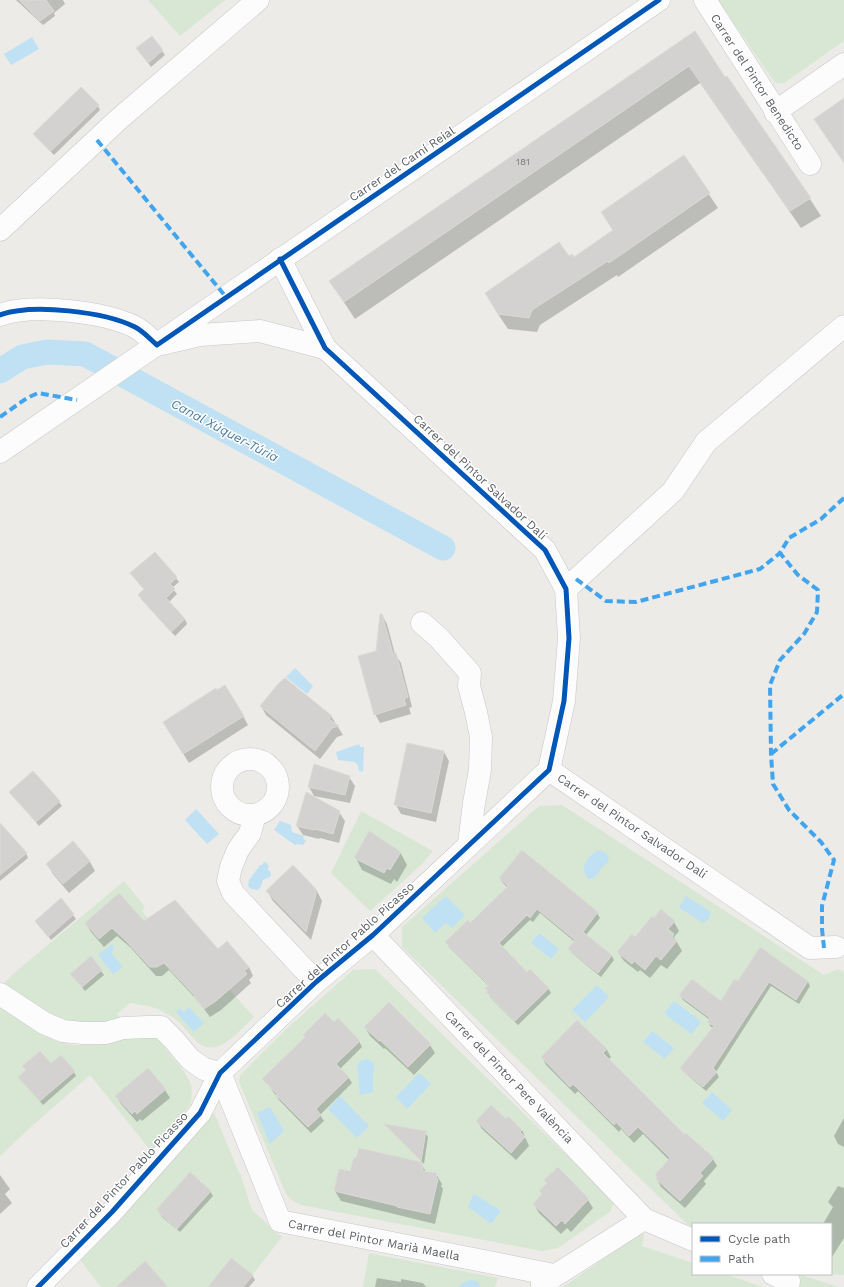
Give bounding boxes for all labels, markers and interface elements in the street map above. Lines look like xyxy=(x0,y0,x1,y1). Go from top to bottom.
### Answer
street label: Carrer del Pintor Benedicto xyxy=(708,11,806,153)
street label: Carrer del Camí Reial xyxy=(347,123,458,205)
house number: 181 xyxy=(516,156,530,167)
water label: Canal Xúquer-Túria xyxy=(169,396,281,465)
street label: Carrer del Pintor Salvador Dalí xyxy=(410,411,550,543)
street label: Carrer del Pintor Salvador Dalí xyxy=(555,771,709,881)
street label: Carrer del Pintor Pablo Picasso xyxy=(273,879,417,1011)
street label: Carrer del Pintor Pere València xyxy=(442,1008,576,1146)
street label: Carrer del Pintor Pablo Picasso xyxy=(57,1109,191,1251)
street label: Carrer del Pintor Marià Maella xyxy=(287,1216,461,1264)
legend xyxy=(692,1223,832,1275)
text: Cycle path xyxy=(728,1232,790,1246)
text: Path xyxy=(728,1252,754,1266)

